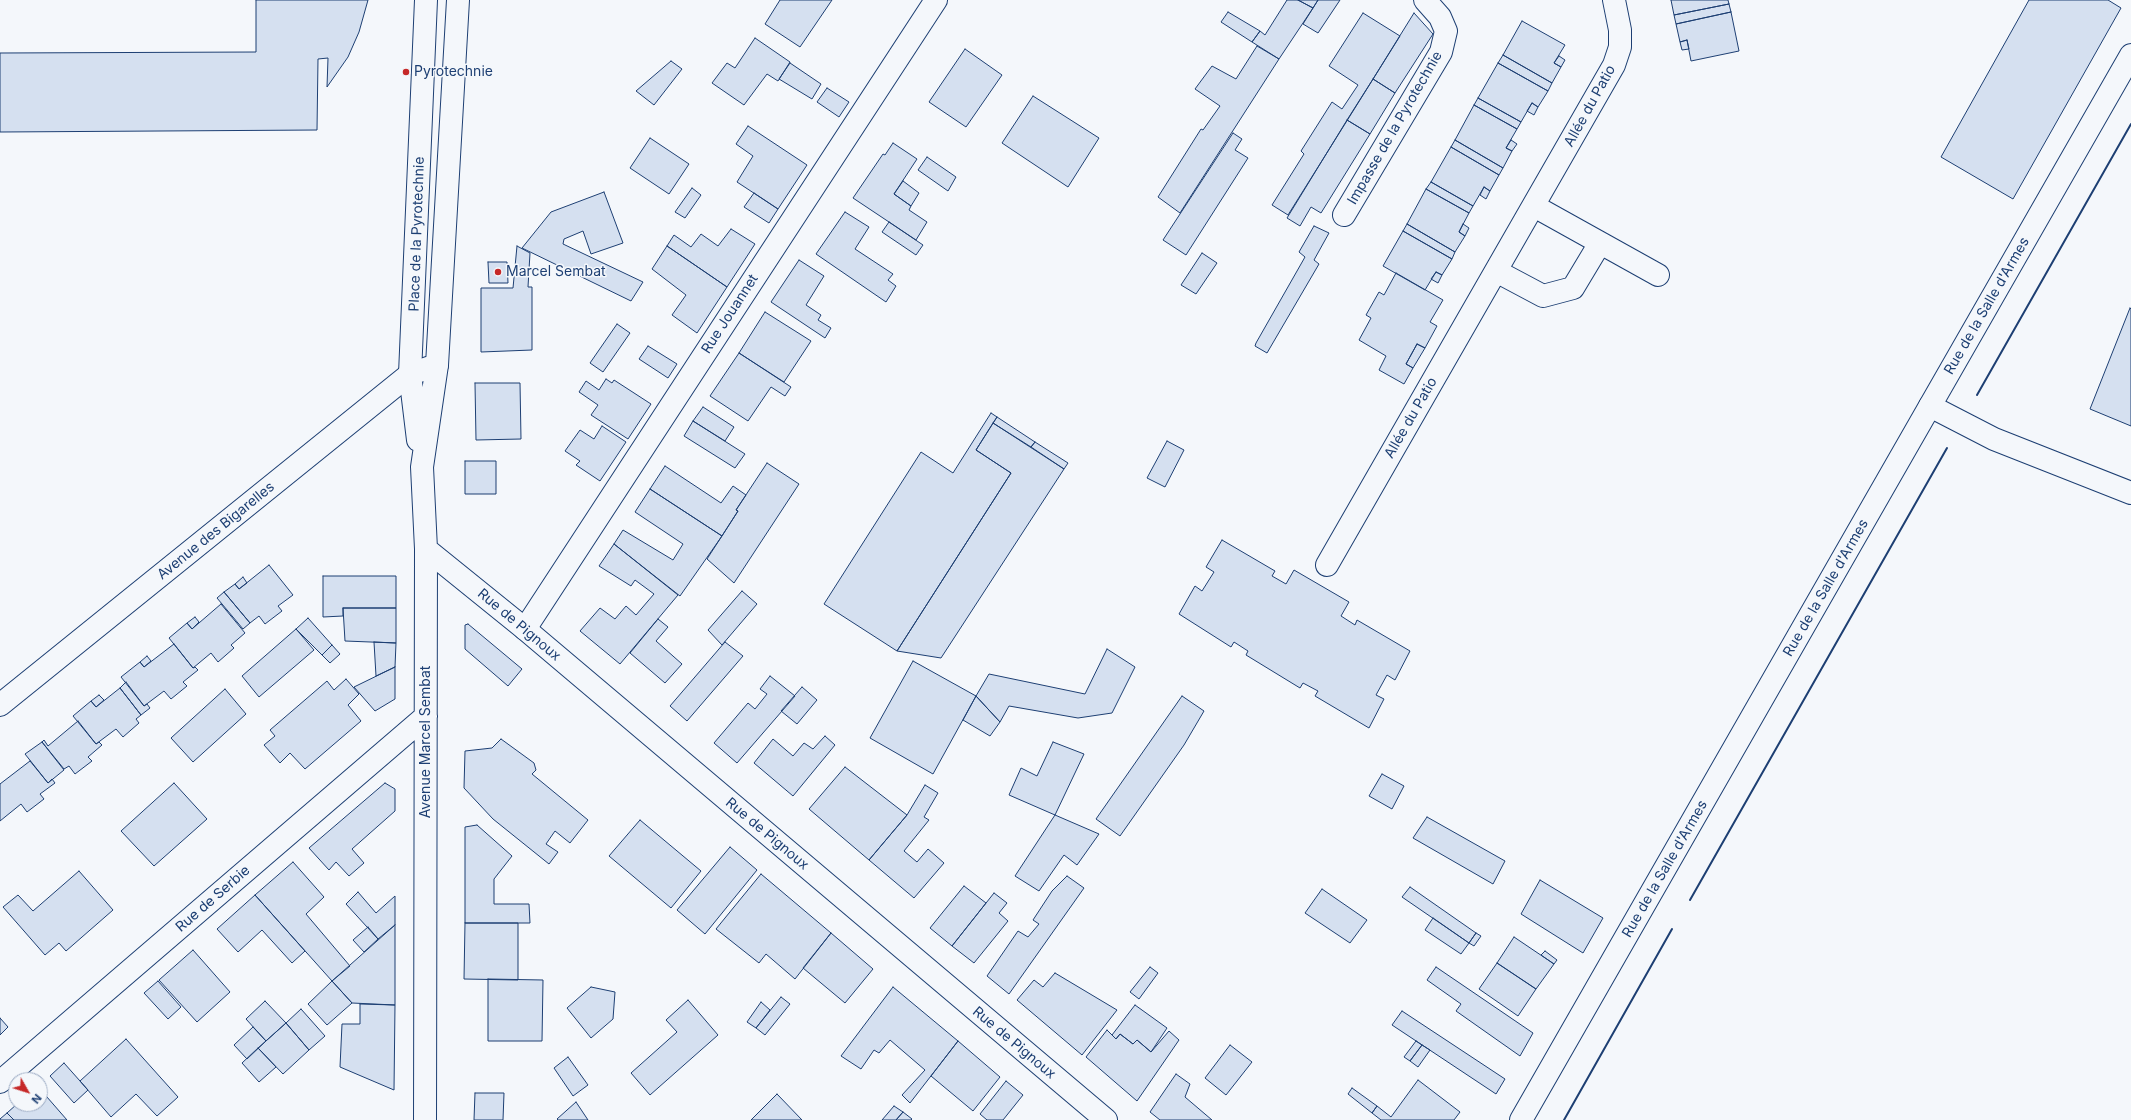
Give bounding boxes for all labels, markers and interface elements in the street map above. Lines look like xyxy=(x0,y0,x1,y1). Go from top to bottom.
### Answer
street label: Impasse de la Pyrotechnie xyxy=(1344,48,1446,208)
street label: Allée du Patio xyxy=(1561,62,1619,150)
place label: Pyrotechnie xyxy=(414,64,493,80)
marker: Pyrotechnie xyxy=(401,67,411,77)
street label: Place de la Pyrotechnie xyxy=(406,156,428,312)
street label: Rue de la Salle d'Armes xyxy=(1941,234,2033,378)
place label: Marcel Sembat xyxy=(506,264,606,280)
marker: Marcel Sembat xyxy=(493,267,503,277)
street label: Rue Jouannet xyxy=(698,271,762,357)
street label: Allée du Patio xyxy=(1381,375,1441,461)
street label: Avenue des Bigarelles xyxy=(154,479,278,583)
street label: Rue de la Salle d'Armes xyxy=(1780,516,1872,660)
street label: Rue de Pignoux xyxy=(474,585,564,665)
street label: Avenue Marcel Sembat xyxy=(418,666,434,818)
street label: Rue de Pignoux xyxy=(722,794,812,874)
street label: Rue de la Salle d'Armes xyxy=(1619,797,1711,941)
street label: Rue de Serbie xyxy=(172,862,254,936)
street label: Rue de Pignoux xyxy=(969,1003,1059,1083)
north arrow xyxy=(8,1072,48,1112)
text: N xyxy=(28,1091,45,1107)

